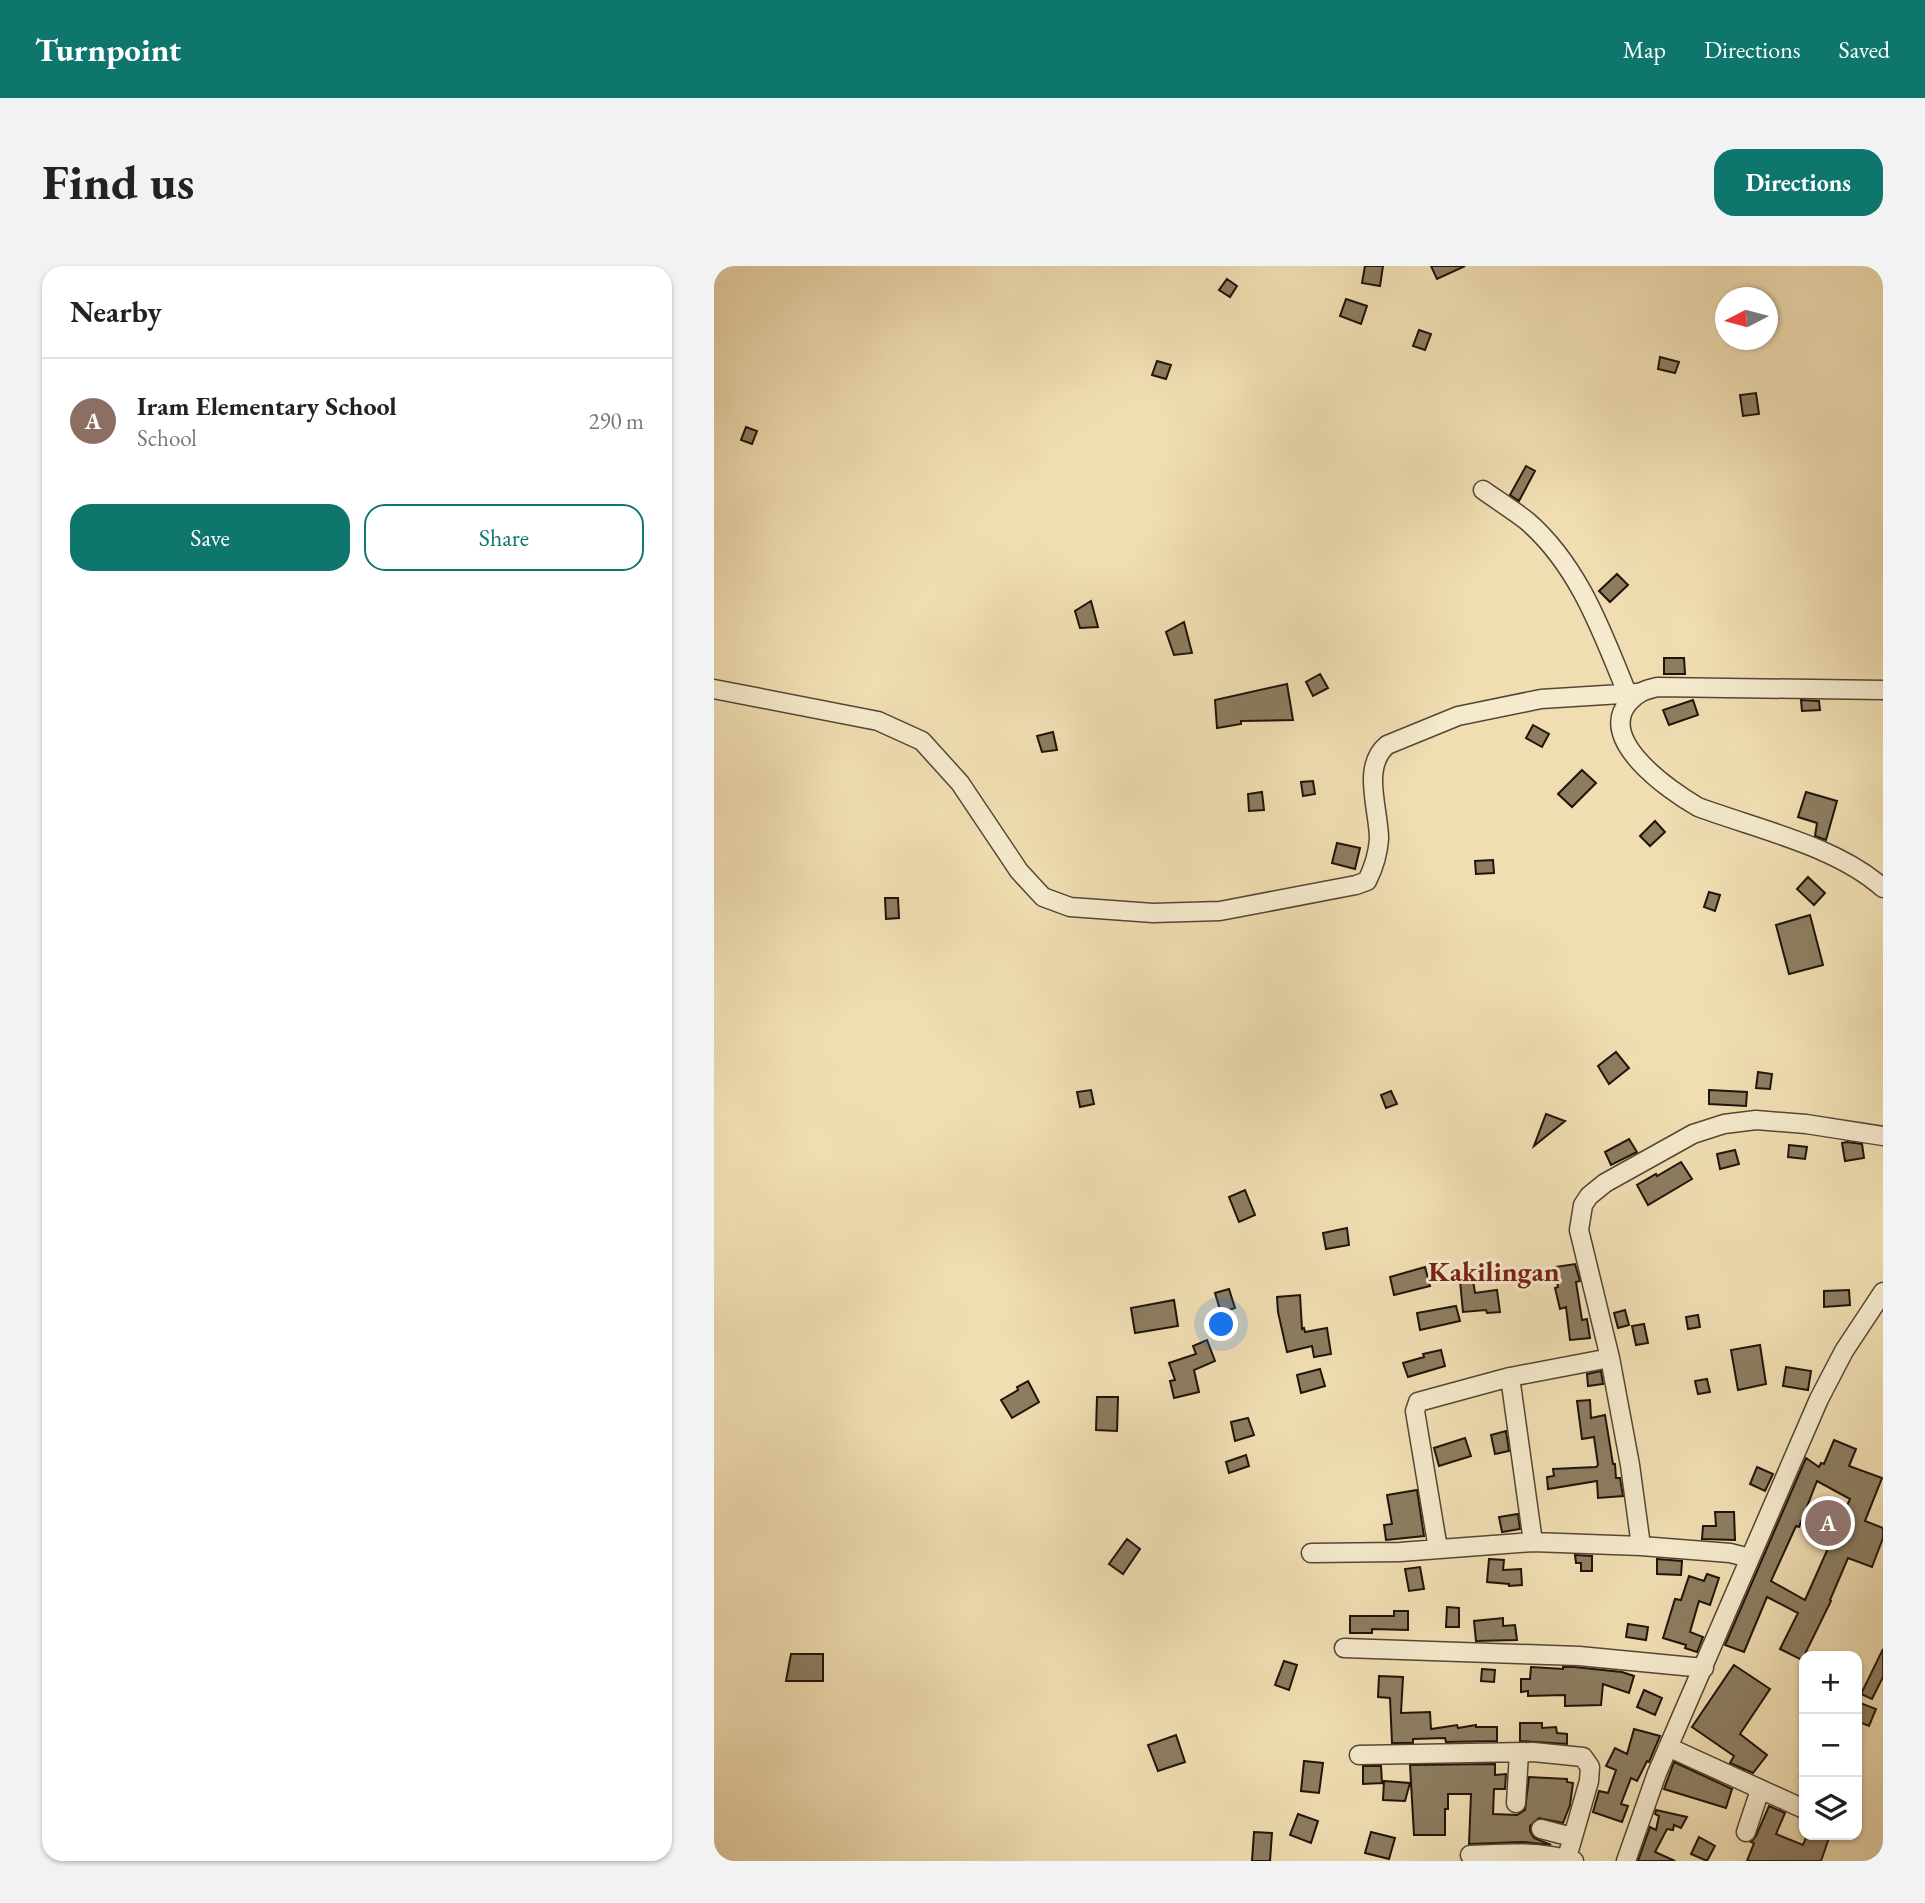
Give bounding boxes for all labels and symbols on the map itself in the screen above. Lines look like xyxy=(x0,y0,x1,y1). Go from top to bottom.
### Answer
north arrow xyxy=(1715,287,1778,350)
district label: Kakilingan xyxy=(1428,1253,1560,1289)
your location xyxy=(1204,1307,1238,1341)
pin: A xyxy=(1805,1497,1851,1549)

